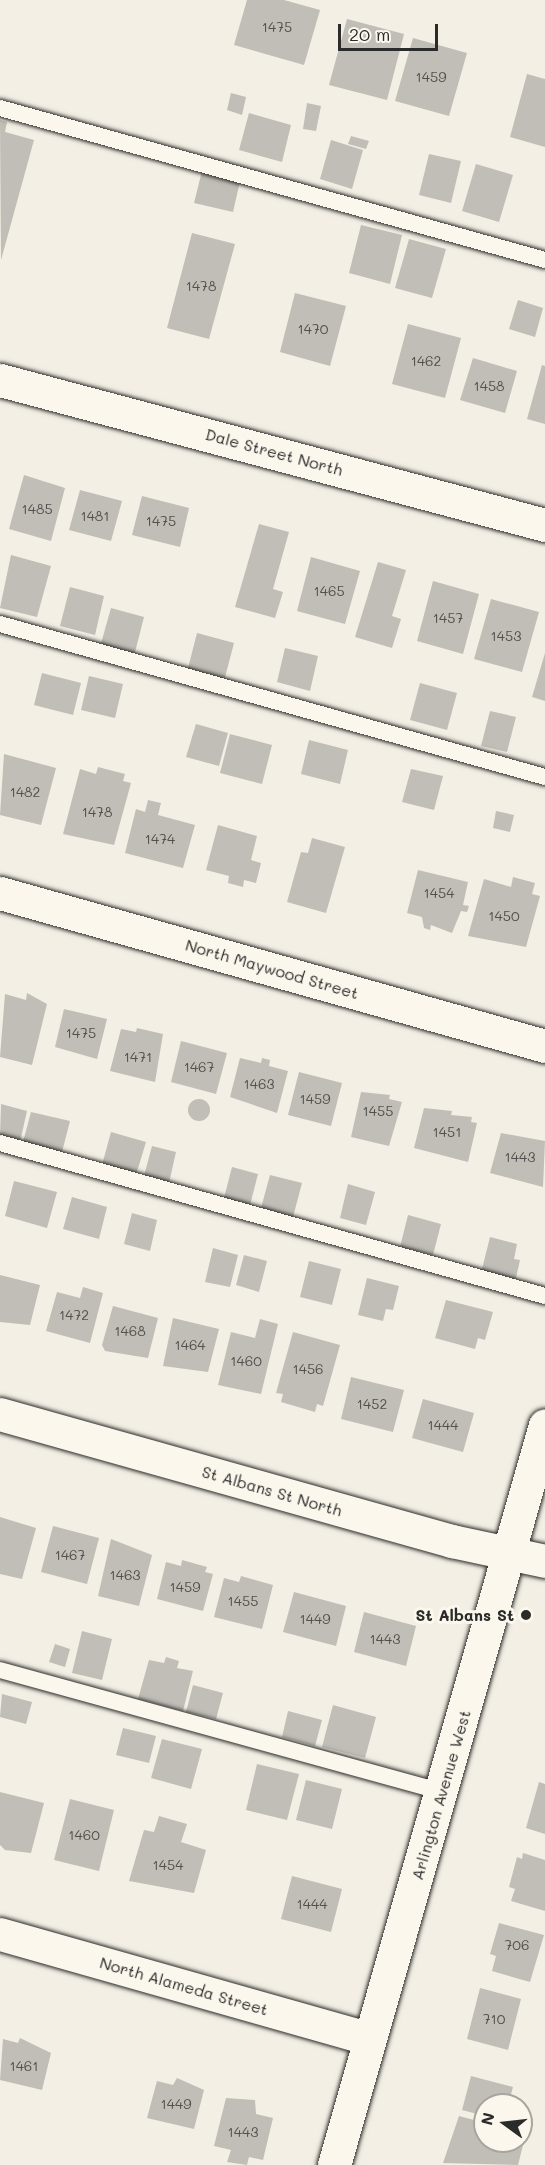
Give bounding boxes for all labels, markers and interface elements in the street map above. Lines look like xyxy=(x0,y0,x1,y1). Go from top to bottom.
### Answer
scale bar xyxy=(341,12,442,50)
house number: 1475 xyxy=(262,19,292,35)
text: 20 m xyxy=(349,22,390,46)
house number: 1459 xyxy=(416,69,446,85)
house number: 1478 xyxy=(186,278,216,294)
house number: 1470 xyxy=(298,321,328,337)
house number: 1462 xyxy=(411,353,441,369)
house number: 1458 xyxy=(473,378,505,394)
street label: Dale Street North xyxy=(203,424,345,480)
house number: 1485 xyxy=(21,501,53,517)
house number: 1481 xyxy=(80,508,110,524)
house number: 1475 xyxy=(146,513,176,529)
house number: 1465 xyxy=(313,583,345,599)
house number: 1457 xyxy=(433,610,463,626)
house number: 1453 xyxy=(491,628,521,644)
house number: 1482 xyxy=(10,784,40,800)
house number: 1478 xyxy=(82,804,112,820)
house number: 1474 xyxy=(145,831,175,847)
house number: 1454 xyxy=(424,885,454,901)
house number: 1450 xyxy=(488,908,520,924)
street label: North Maywood Street xyxy=(183,935,361,1003)
house number: 1475 xyxy=(66,1025,96,1041)
house number: 1471 xyxy=(124,1049,152,1065)
house number: 1467 xyxy=(184,1059,214,1075)
house number: 1463 xyxy=(243,1076,275,1092)
house number: 1459 xyxy=(300,1091,330,1107)
house number: 1455 xyxy=(363,1103,393,1119)
house number: 1451 xyxy=(433,1124,461,1140)
house number: 1443 xyxy=(505,1149,535,1165)
house number: 1472 xyxy=(59,1307,89,1323)
house number: 1468 xyxy=(114,1323,146,1339)
house number: 1464 xyxy=(174,1337,206,1353)
house number: 1460 xyxy=(230,1353,262,1369)
house number: 1456 xyxy=(292,1361,324,1377)
house number: 1452 xyxy=(357,1396,387,1412)
house number: 1444 xyxy=(428,1417,458,1433)
street label: St Albans St North xyxy=(200,1462,344,1520)
house number: 1467 xyxy=(55,1547,85,1563)
house number: 1463 xyxy=(109,1567,141,1583)
house number: 1459 xyxy=(170,1579,200,1595)
house number: 1455 xyxy=(228,1593,258,1609)
place label: St Albans St xyxy=(416,1605,514,1625)
marker: St Albans St xyxy=(519,1608,533,1622)
house number: 1449 xyxy=(300,1611,330,1627)
house number: 1443 xyxy=(370,1631,400,1647)
street label: Arlington Avenue West xyxy=(408,1708,474,1882)
house number: 1460 xyxy=(68,1827,100,1843)
house number: 1454 xyxy=(153,1857,183,1873)
house number: 1444 xyxy=(297,1896,327,1912)
house number: 706 xyxy=(505,1937,529,1953)
street label: North Alameda Street xyxy=(98,1953,270,2019)
house number: 710 xyxy=(483,2011,505,2027)
house number: 1461 xyxy=(9,2058,39,2074)
north arrow xyxy=(473,2093,533,2153)
house number: 1449 xyxy=(161,2096,191,2112)
text: N xyxy=(475,2110,499,2127)
house number: 1443 xyxy=(228,2124,258,2140)

